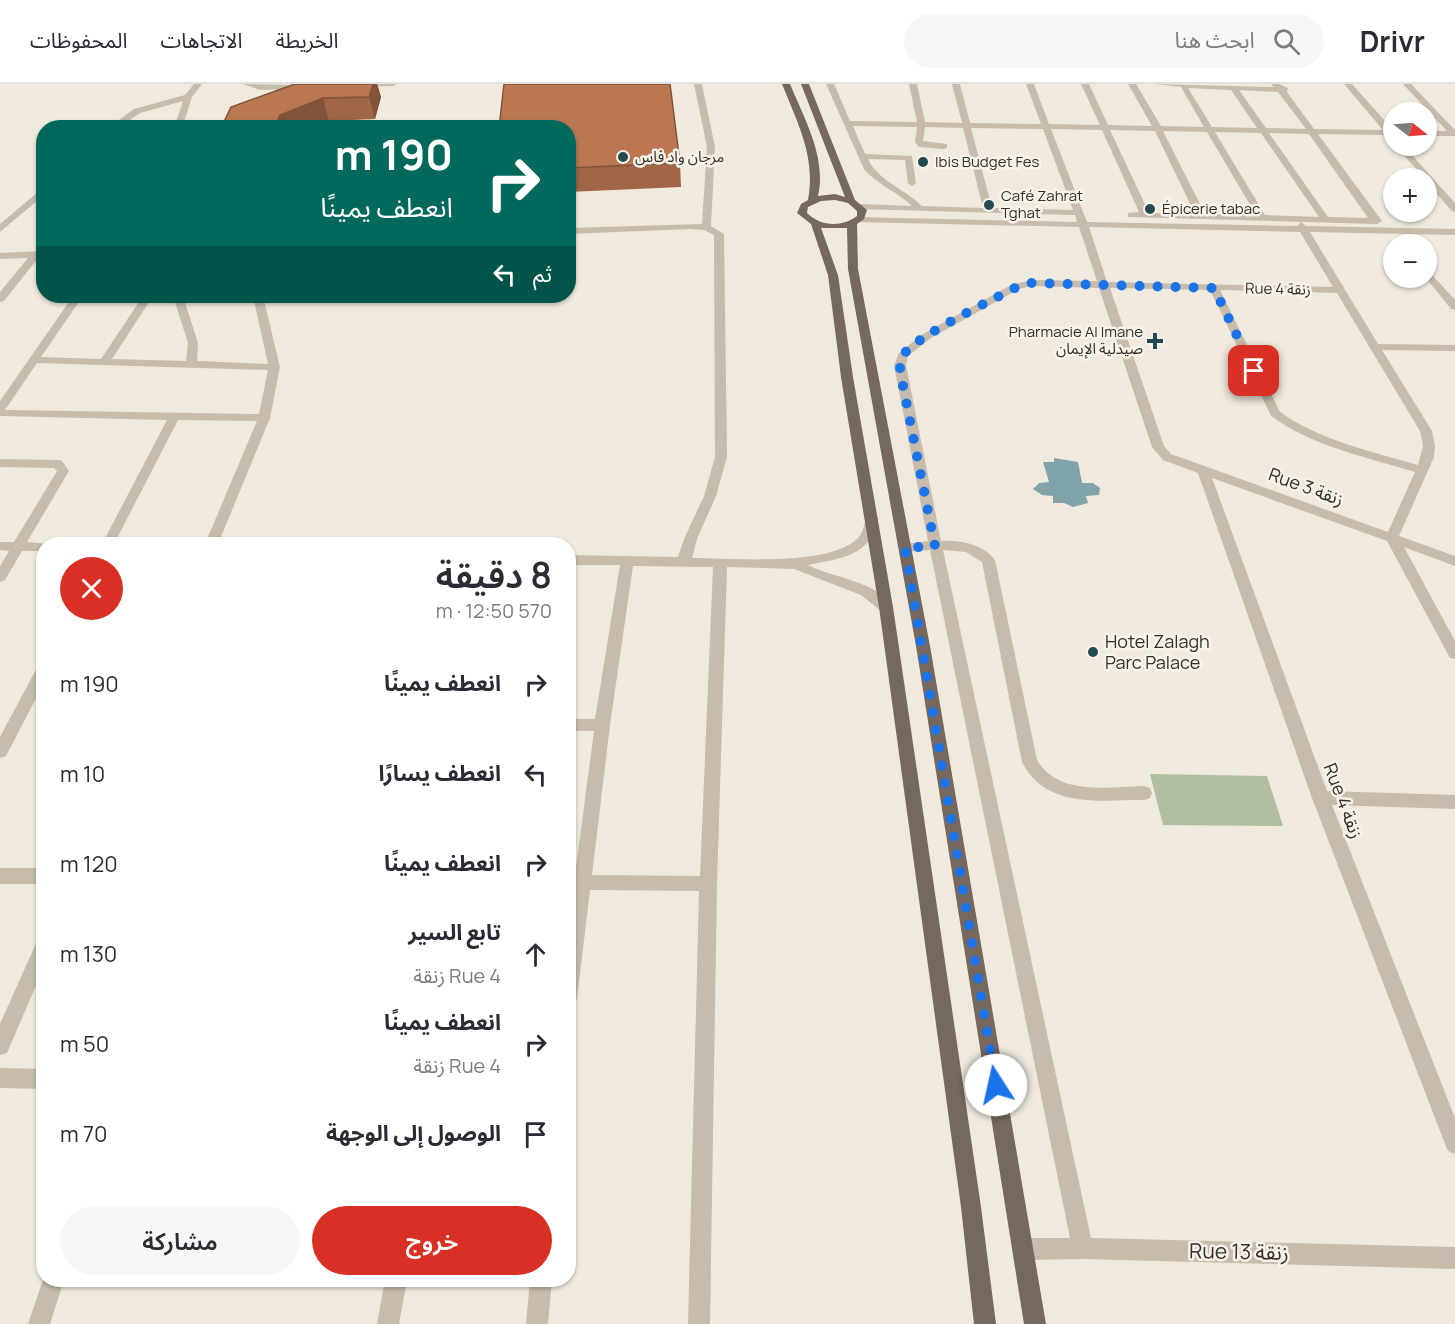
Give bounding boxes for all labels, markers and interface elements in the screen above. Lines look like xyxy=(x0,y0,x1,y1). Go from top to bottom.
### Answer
search box xyxy=(904,14,1324,68)
text: Drivr xyxy=(1360,22,1425,60)
text: ابحث هنا xyxy=(1175,25,1255,55)
icon: search xyxy=(1270,25,1303,58)
text: المحفوظات xyxy=(30,26,127,54)
text: الاتجاهات xyxy=(160,26,242,54)
text: الخريطة xyxy=(275,26,338,54)
north arrow xyxy=(1383,102,1437,156)
map controls xyxy=(1383,102,1437,288)
text: 190 m xyxy=(335,125,453,183)
icon: right xyxy=(474,144,552,222)
place label: مرجان واد فاس xyxy=(635,146,724,167)
marker: مرجان واد فاس xyxy=(616,150,630,164)
place label: Ibis Budget Fes xyxy=(935,151,1040,172)
marker: Ibis Budget Fes xyxy=(916,155,930,169)
button: + xyxy=(1383,168,1437,222)
place label: Café Zahrat Tghat xyxy=(1001,185,1083,223)
text: انعطف يمينًا xyxy=(320,188,453,225)
marker: Café Zahrat Tghat xyxy=(982,198,996,212)
place label: Épicerie tabac xyxy=(1162,198,1260,219)
marker: Épicerie tabac xyxy=(1143,202,1157,216)
button: − xyxy=(1383,234,1437,288)
icon: left xyxy=(488,258,521,291)
text: ثم xyxy=(533,259,552,289)
street label: Rue 4 زنقة xyxy=(1245,277,1311,300)
place label: Pharmacie Al Imane صيدلية الإيمان xyxy=(1009,321,1143,359)
marker: Pharmacie Al Imane صيدلية الإيمان xyxy=(1148,334,1162,348)
pin xyxy=(1228,345,1279,396)
icon: arrive xyxy=(1237,354,1270,387)
street label: Rue 3 زنقة xyxy=(1265,461,1347,511)
text: 8 دقيقة xyxy=(436,550,552,599)
button: close xyxy=(60,557,123,620)
text: 570 m · 12:50 xyxy=(436,597,552,624)
place label: Hotel Zalagh Parc Palace xyxy=(1105,629,1210,674)
marker: Hotel Zalagh Parc Palace xyxy=(1086,645,1100,659)
text: انعطف يمينًا xyxy=(384,668,501,698)
icon: right xyxy=(519,668,552,701)
text: 190 m xyxy=(60,669,119,699)
text: انعطف يسارًا xyxy=(378,758,501,788)
icon: left xyxy=(519,758,552,791)
text: 10 m xyxy=(60,759,105,789)
street label: Rue 4 زنقة xyxy=(1319,759,1369,842)
text: انعطف يمينًا xyxy=(384,848,501,878)
icon: right xyxy=(519,848,552,881)
text: 120 m xyxy=(60,849,118,879)
text: تابع السير xyxy=(408,917,501,947)
icon: ahead xyxy=(519,938,552,971)
text: 130 m xyxy=(60,939,117,969)
text: Rue 4 زنقة xyxy=(413,962,501,989)
text: انعطف يمينًا xyxy=(384,1007,501,1037)
icon: right xyxy=(519,1028,552,1061)
text: 50 m xyxy=(60,1029,109,1059)
text: Rue 4 زنقة xyxy=(413,1052,501,1079)
position arrow xyxy=(964,1053,1028,1117)
text: الوصول إلى الوجهة xyxy=(326,1118,501,1148)
icon: arrive xyxy=(519,1118,552,1151)
text: 70 m xyxy=(60,1119,108,1149)
button: مشاركة xyxy=(60,1206,300,1275)
button: خروج xyxy=(312,1206,552,1275)
street label: Rue 13 زنقة xyxy=(1189,1236,1289,1266)

